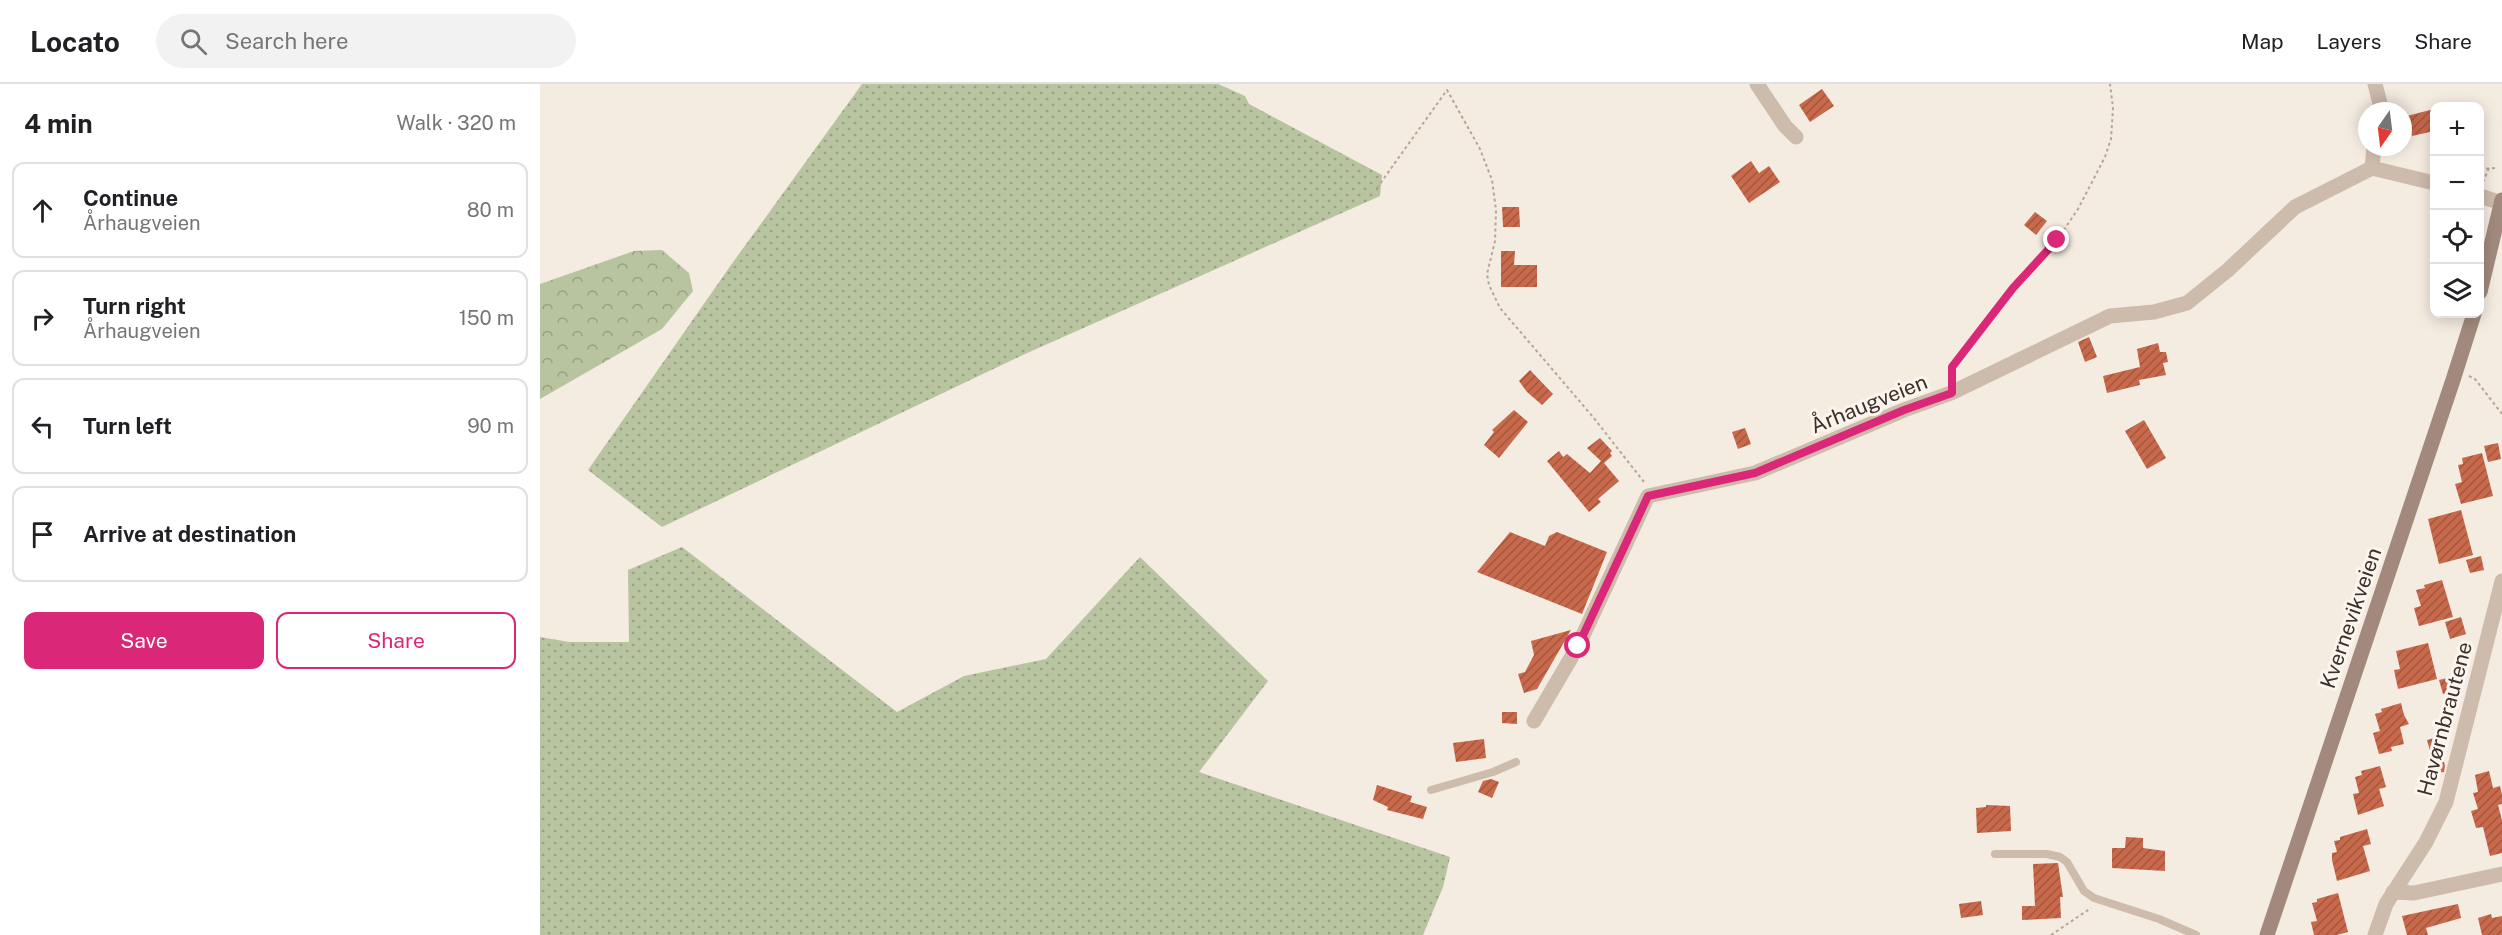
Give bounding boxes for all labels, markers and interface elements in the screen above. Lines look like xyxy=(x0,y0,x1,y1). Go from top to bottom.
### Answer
search box xyxy=(156,14,576,68)
text: Locato xyxy=(30,25,120,58)
icon: search xyxy=(177,25,210,58)
text: Search here xyxy=(225,28,348,54)
text: Map xyxy=(2241,29,2284,54)
text: Layers xyxy=(2317,29,2381,54)
text: Share xyxy=(2414,29,2472,54)
north arrow xyxy=(2358,102,2412,156)
map controls xyxy=(2430,102,2484,318)
button: + xyxy=(2430,102,2484,156)
text: 4 min xyxy=(24,108,93,139)
text: Walk · 320 m xyxy=(396,111,516,135)
button: − xyxy=(2430,156,2484,210)
text: Continue xyxy=(83,185,178,211)
icon: ahead xyxy=(26,194,59,227)
text: 80 m xyxy=(467,198,514,222)
button: locate xyxy=(2430,210,2484,264)
text: Århaugveien xyxy=(83,211,201,235)
route end xyxy=(2043,226,2069,252)
button: layers xyxy=(2430,264,2484,318)
text: Turn right xyxy=(83,293,186,319)
icon: right xyxy=(26,302,59,335)
text: 150 m xyxy=(459,306,514,330)
text: Århaugveien xyxy=(83,319,201,343)
street label: Århaugveien xyxy=(1806,368,1931,438)
icon: left xyxy=(26,410,59,443)
text: Turn left xyxy=(83,413,172,439)
text: 90 m xyxy=(467,414,514,438)
icon: arrive xyxy=(26,518,59,551)
text: Arrive at destination xyxy=(83,521,296,547)
street label: Kvernevikveien xyxy=(2315,544,2386,692)
button: Save xyxy=(24,612,264,669)
button: Share xyxy=(276,612,516,669)
route start xyxy=(1564,632,1590,658)
street label: Havørnbrautene xyxy=(2412,639,2477,799)

